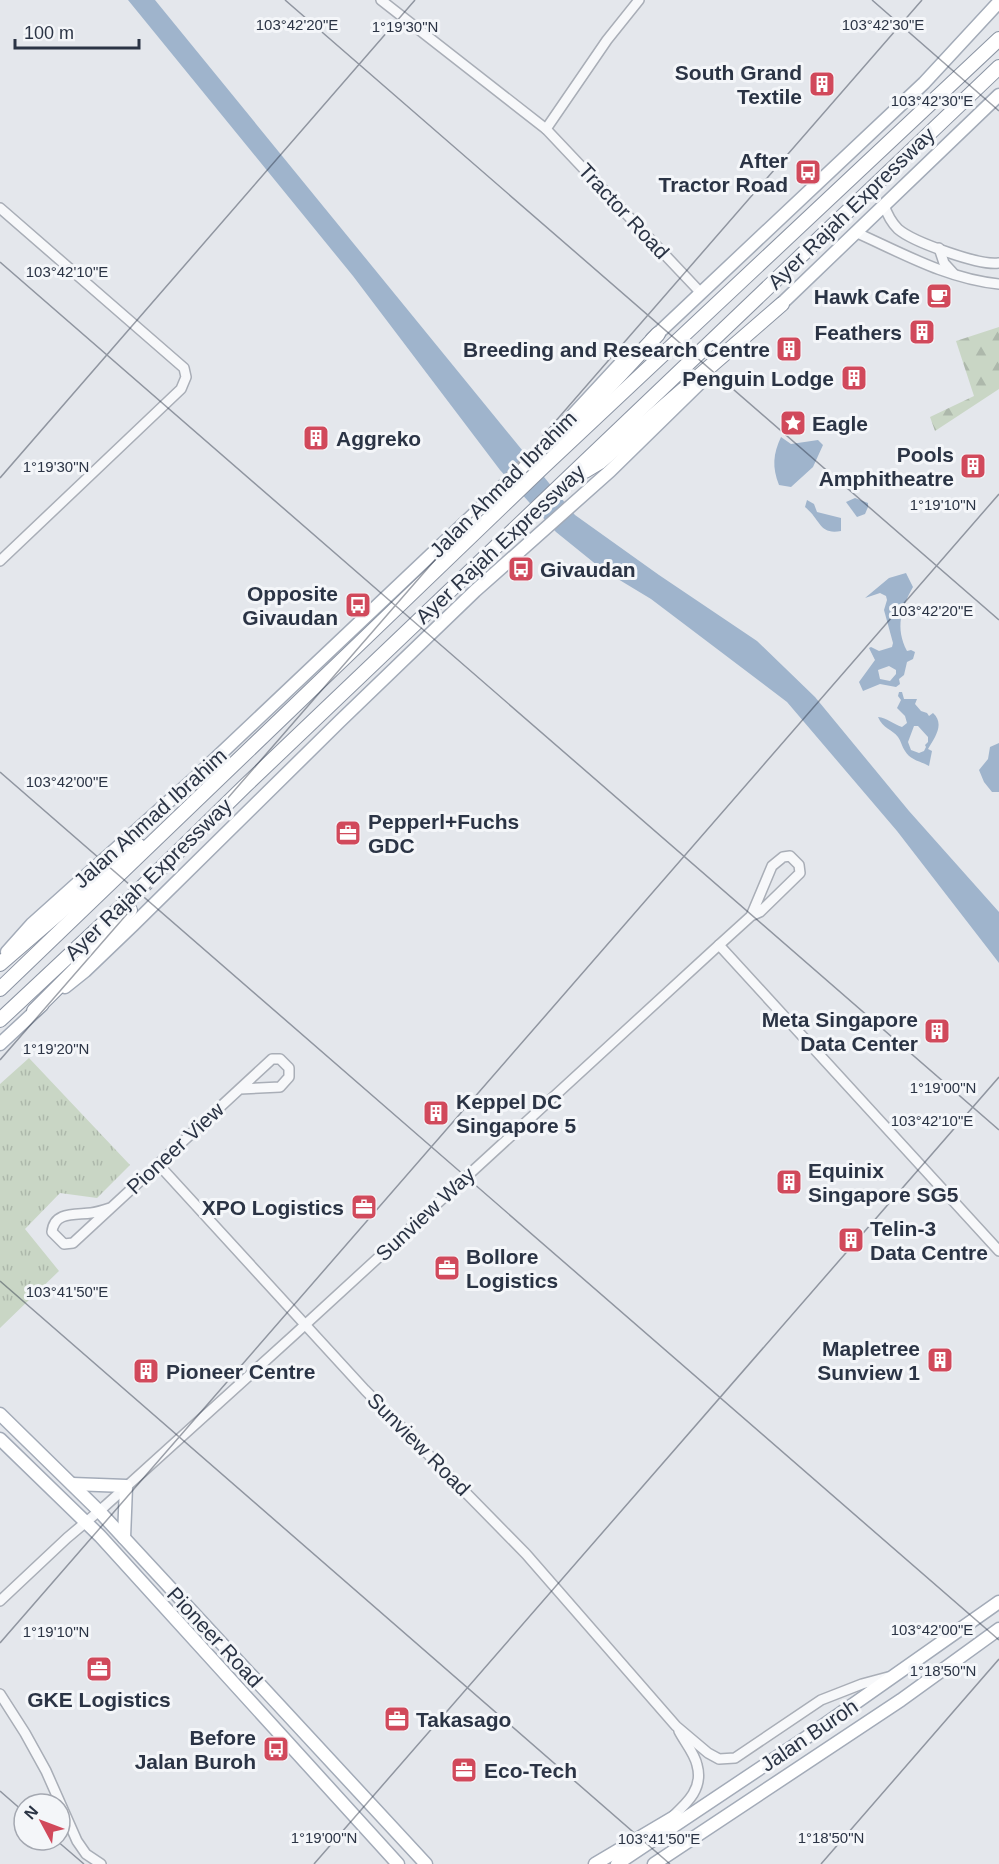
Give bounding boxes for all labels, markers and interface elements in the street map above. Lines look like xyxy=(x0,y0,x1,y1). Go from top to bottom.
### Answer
scale bar xyxy=(15,12,140,50)
text: 103°42'20"E xyxy=(256,16,338,33)
text: 103°42'30"E xyxy=(842,16,924,33)
text: 1°19'30"N xyxy=(372,18,438,35)
text: 100 m xyxy=(24,23,74,43)
place label: South Grand Textile xyxy=(675,61,802,108)
building icon: South Grand Textile xyxy=(807,69,837,99)
text: 103°42'30"E xyxy=(891,92,973,109)
street label: Ayer Rajah Expressway xyxy=(763,122,939,294)
place label: After Tractor Road xyxy=(658,149,788,196)
bus stop icon: After Tractor Road xyxy=(793,157,823,187)
street label: Tractor Road xyxy=(574,159,674,263)
text: 103°42'10"E xyxy=(26,263,108,280)
cafe icon: Hawk Cafe xyxy=(924,281,954,311)
place label: Hawk Cafe xyxy=(814,285,920,308)
building icon: Feathers xyxy=(907,317,937,347)
place label: Feathers xyxy=(814,321,902,344)
building icon: Breeding and Research Centre xyxy=(774,334,804,364)
place label: Breeding and Research Centre xyxy=(463,338,770,361)
building icon: Penguin Lodge xyxy=(839,363,869,393)
place label: Penguin Lodge xyxy=(682,367,834,390)
street label: Jalan Ahmad Ibrahim xyxy=(425,406,581,562)
place icon: Eagle xyxy=(778,408,808,438)
place label: Eagle xyxy=(812,412,868,435)
building icon: Aggreko xyxy=(301,423,331,453)
place label: Aggreko xyxy=(336,427,421,450)
place label: Pools Amphitheatre xyxy=(819,443,954,490)
building icon: Pools Amphitheatre xyxy=(958,451,988,481)
text: 1°19'30"N xyxy=(23,458,89,475)
street label: Ayer Rajah Expressway xyxy=(411,459,590,628)
text: 1°19'10"N xyxy=(910,496,976,513)
bus stop icon: Givaudan xyxy=(506,554,536,584)
place label: Givaudan xyxy=(540,558,636,581)
place label: Opposite Givaudan xyxy=(242,582,338,629)
bus stop icon: Opposite Givaudan xyxy=(343,590,373,620)
text: 103°42'20"E xyxy=(891,602,973,619)
street label: Jalan Ahmad Ibrahim xyxy=(69,743,231,893)
text: 103°42'00"E xyxy=(26,773,108,790)
street label: Ayer Rajah Expressway xyxy=(60,793,236,965)
place label: Pepperl+Fuchs GDC xyxy=(368,810,519,857)
office icon: Pepperl+Fuchs GDC xyxy=(333,818,363,848)
place label: Meta Singapore Data Center xyxy=(762,1008,918,1055)
building icon: Meta Singapore Data Center xyxy=(922,1016,952,1046)
text: 1°19'20"N xyxy=(23,1040,89,1057)
text: 1°19'00"N xyxy=(910,1079,976,1096)
place label: Keppel DC Singapore 5 xyxy=(456,1090,577,1137)
street label: Pioneer View xyxy=(122,1097,229,1198)
building icon: Keppel DC Singapore 5 xyxy=(421,1098,451,1128)
text: 103°42'10"E xyxy=(891,1112,973,1129)
place label: Equinix Singapore SG5 xyxy=(808,1159,959,1206)
street label: Sunview Way xyxy=(371,1162,479,1266)
building icon: Equinix Singapore SG5 xyxy=(774,1167,804,1197)
office icon: XPO Logistics xyxy=(349,1192,379,1222)
place label: XPO Logistics xyxy=(202,1196,344,1219)
place label: Telin-3 Data Centre xyxy=(870,1217,988,1264)
building icon: Telin-3 Data Centre xyxy=(836,1225,866,1255)
place label: Bollore Logistics xyxy=(466,1245,558,1292)
office icon: Bollore Logistics xyxy=(432,1253,462,1283)
text: 103°41'50"E xyxy=(26,1283,108,1300)
place label: Mapletree Sunview 1 xyxy=(817,1337,920,1384)
building icon: Mapletree Sunview 1 xyxy=(925,1345,955,1375)
building icon: Pioneer Centre xyxy=(131,1356,161,1386)
place label: Pioneer Centre xyxy=(166,1360,315,1383)
street label: Sunview Road xyxy=(363,1388,475,1500)
street label: Pioneer Road xyxy=(163,1582,267,1692)
text: 103°42'00"E xyxy=(891,1621,973,1638)
text: 1°19'10"N xyxy=(23,1623,89,1640)
office icon: GKE Logistics xyxy=(84,1654,114,1684)
text: 1°18'50"N xyxy=(910,1662,976,1679)
place label: GKE Logistics xyxy=(27,1688,171,1711)
street label: Jalan Buroh xyxy=(756,1694,862,1776)
office icon: Takasago xyxy=(382,1704,412,1734)
place label: Takasago xyxy=(416,1708,511,1731)
place label: Before Jalan Buroh xyxy=(135,1726,256,1773)
bus stop icon: Before Jalan Buroh xyxy=(261,1734,291,1764)
office icon: Eco-Tech xyxy=(449,1755,479,1785)
place label: Eco-Tech xyxy=(484,1759,577,1782)
north arrow xyxy=(12,1792,72,1852)
text: N xyxy=(21,1803,41,1822)
text: 1°19'00"N xyxy=(291,1829,357,1846)
text: 1°18'50"N xyxy=(798,1829,864,1846)
text: 103°41'50"E xyxy=(618,1830,700,1847)

